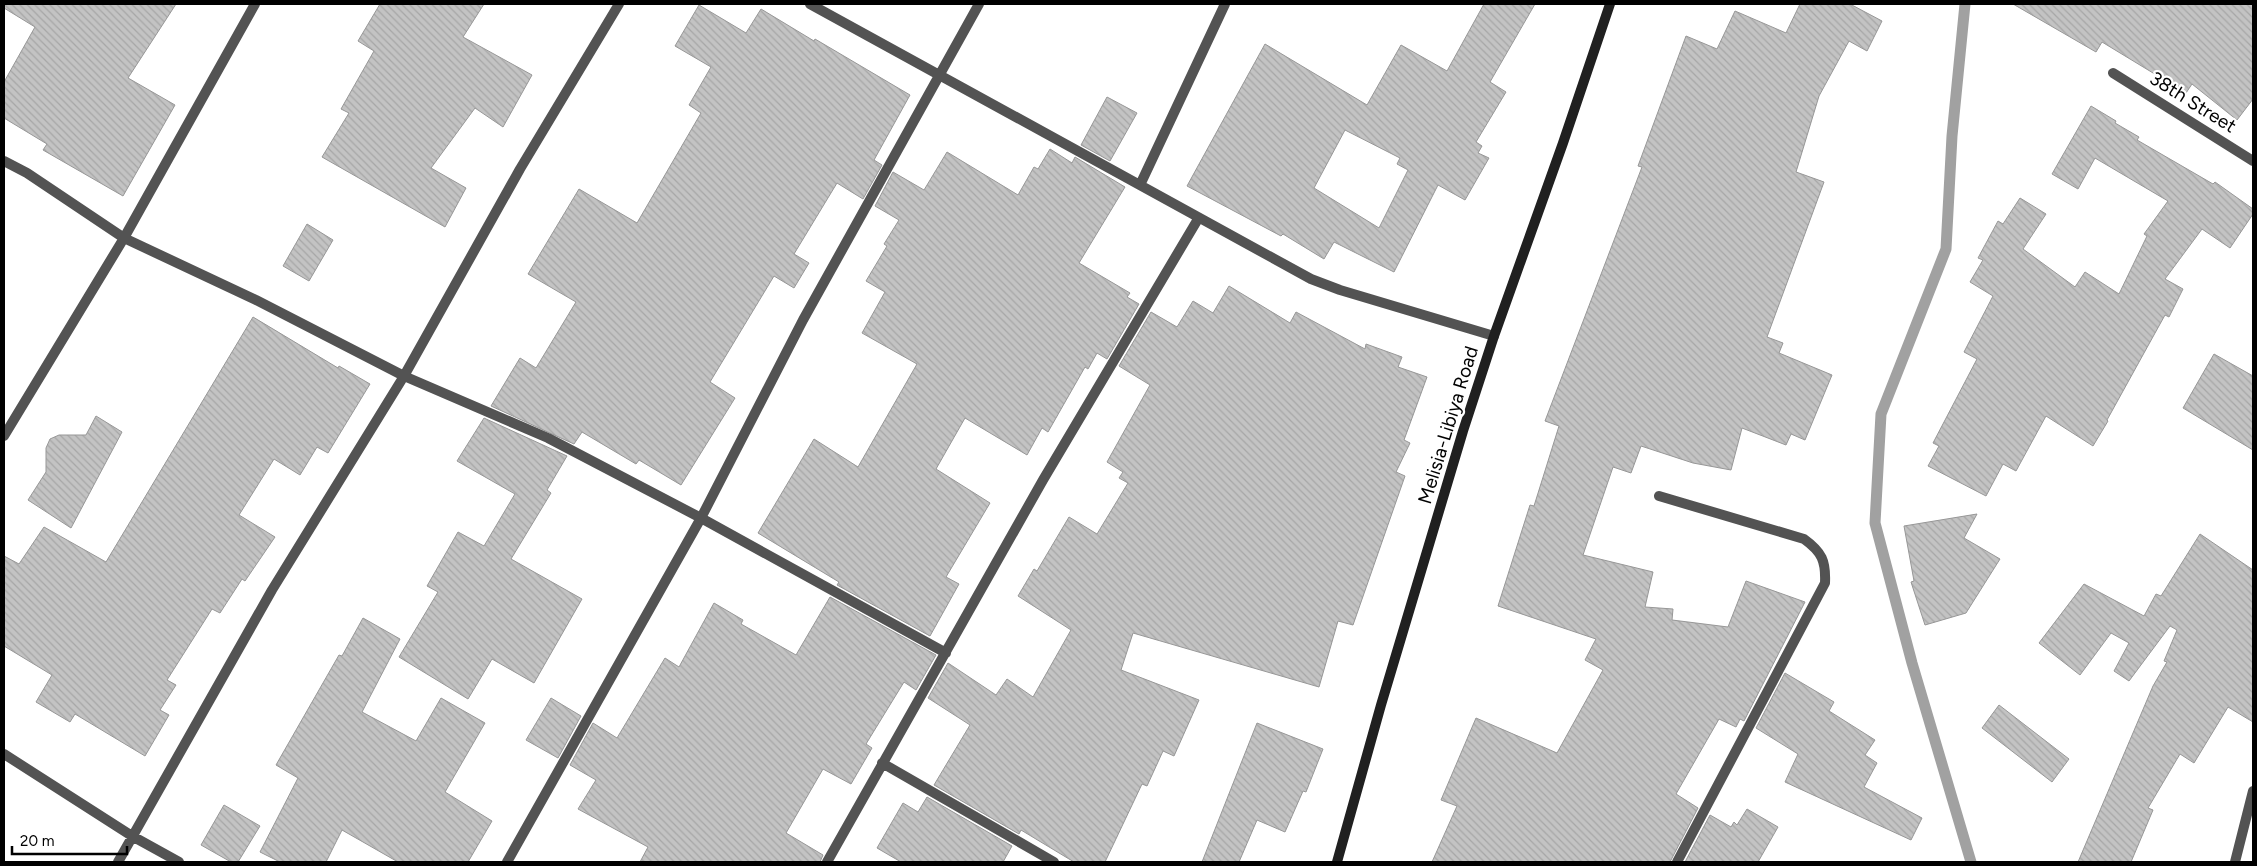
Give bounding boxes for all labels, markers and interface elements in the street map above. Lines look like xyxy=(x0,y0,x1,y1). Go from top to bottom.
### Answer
street label: 38th Street xyxy=(2145,66,2241,138)
street label: Melisia-Libiya Road xyxy=(1413,343,1483,507)
scale bar xyxy=(12,824,128,856)
text: 20 m xyxy=(20,832,54,850)

